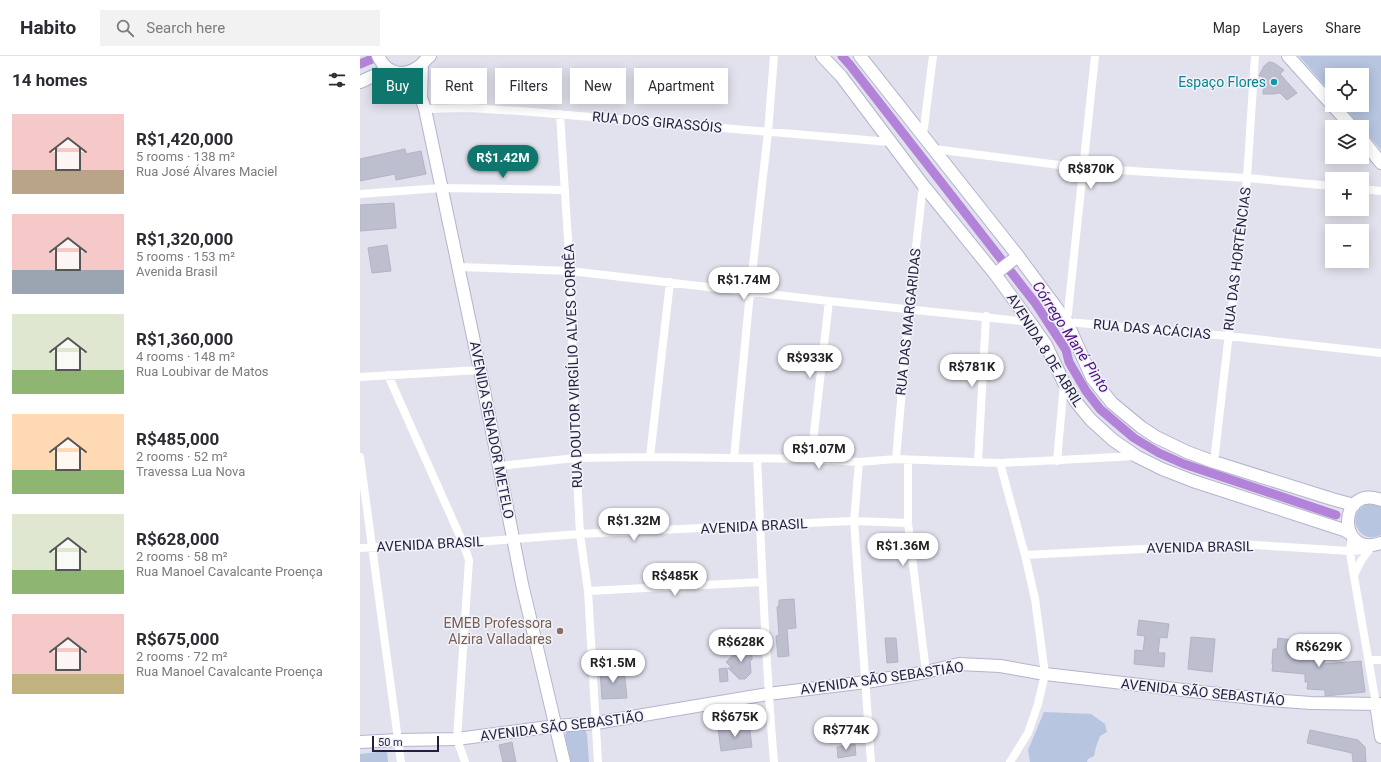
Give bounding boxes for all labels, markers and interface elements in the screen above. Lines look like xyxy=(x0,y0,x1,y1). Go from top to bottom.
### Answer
search box xyxy=(100,10,380,46)
text: Habito xyxy=(20,16,76,39)
icon: search xyxy=(114,17,136,39)
text: Search here xyxy=(146,19,225,37)
text: Map xyxy=(1213,20,1240,36)
text: Layers xyxy=(1262,20,1303,36)
text: Share xyxy=(1325,20,1361,36)
chip: Buy xyxy=(372,68,423,104)
chip: Rent xyxy=(431,68,487,104)
chip: Filters xyxy=(495,68,562,104)
chip: New xyxy=(570,68,626,104)
chip: Apartment xyxy=(634,68,728,104)
map controls xyxy=(1325,68,1369,268)
button: locate xyxy=(1325,68,1369,112)
icon: filters xyxy=(326,69,348,91)
text: 14 homes xyxy=(12,70,88,90)
place label: Espaço Flores xyxy=(1178,74,1266,90)
marker: Espaço Flores xyxy=(1269,77,1279,87)
street label: RUA DOS GIRASSÓIS xyxy=(591,107,723,136)
button: layers xyxy=(1325,120,1369,164)
text: R$1,420,000 xyxy=(136,129,233,149)
icon: home xyxy=(44,130,92,178)
pin: R$1.42M xyxy=(466,145,540,179)
text: 5 rooms · 138 m² xyxy=(136,149,235,164)
text: R$1.42M xyxy=(476,150,530,165)
pin: R$870K xyxy=(1058,156,1124,190)
text: R$870K xyxy=(1068,161,1114,176)
text: Rua José Álvares Maciel xyxy=(136,164,277,179)
button: + xyxy=(1325,172,1369,216)
street label: RUA DAS HORTÊNCIAS xyxy=(1219,186,1254,332)
button: − xyxy=(1325,224,1369,268)
text: R$1,320,000 xyxy=(136,229,233,249)
icon: home xyxy=(44,230,92,278)
street label: RUA DOUTOR VIRGÍLIO ALVES CORRÊA xyxy=(560,244,585,488)
street label: RUA DAS MARGARIDAS xyxy=(892,248,924,396)
text: 5 rooms · 153 m² xyxy=(136,249,235,264)
text: Avenida Brasil xyxy=(136,264,218,279)
pin: R$1.74M xyxy=(707,267,781,301)
text: R$1.74M xyxy=(717,272,771,287)
water label: Córrego Mané Pinto xyxy=(1028,278,1114,396)
street label: AVENIDA 8 DE ABRIL xyxy=(1004,290,1087,410)
street label: RUA DAS ACÁCIAS xyxy=(1093,315,1211,342)
text: R$1,360,000 xyxy=(136,329,233,349)
icon: home xyxy=(44,330,92,378)
street label: AVENIDA SENADOR METELO xyxy=(467,340,517,520)
pin: R$933K xyxy=(777,345,843,379)
text: 4 rooms · 148 m² xyxy=(136,349,235,364)
text: R$933K xyxy=(787,350,833,365)
pin: R$781K xyxy=(939,354,1005,388)
text: R$781K xyxy=(949,359,995,374)
text: Rua Loubivar de Matos xyxy=(136,364,269,379)
text: R$485,000 xyxy=(136,429,219,449)
icon: home xyxy=(44,430,92,478)
pin: R$1.07M xyxy=(782,436,856,470)
text: R$1.07M xyxy=(792,441,846,456)
text: 2 rooms · 52 m² xyxy=(136,449,228,464)
text: Travessa Lua Nova xyxy=(136,464,245,479)
pin: R$1.32M xyxy=(597,508,671,542)
text: R$1.32M xyxy=(607,513,661,528)
street label: AVENIDA BRASIL xyxy=(700,515,808,537)
text: R$628,000 xyxy=(136,529,219,549)
icon: home xyxy=(44,530,92,578)
street label: AVENIDA BRASIL xyxy=(376,533,484,555)
pin: R$1.36M xyxy=(866,533,940,567)
text: R$1.36M xyxy=(876,538,930,553)
street label: AVENIDA BRASIL xyxy=(1146,538,1254,556)
text: 2 rooms · 58 m² xyxy=(136,549,228,564)
pin: R$485K xyxy=(642,563,708,597)
text: Rua Manoel Cavalcante Proença xyxy=(136,564,323,579)
text: R$485K xyxy=(652,568,698,583)
place label: EMEB Professora Alzira Valladares xyxy=(444,615,552,647)
marker: EMEB Professora Alzira Valladares xyxy=(555,626,565,636)
text: R$675,000 xyxy=(136,629,219,649)
pin: R$628K xyxy=(708,629,774,663)
icon: home xyxy=(44,630,92,678)
text: R$628K xyxy=(718,634,764,649)
pin: R$629K xyxy=(1286,634,1352,668)
text: R$629K xyxy=(1296,639,1342,654)
text: 2 rooms · 72 m² xyxy=(136,649,228,664)
pin: R$1.5M xyxy=(580,650,646,684)
text: R$1.5M xyxy=(590,655,636,670)
street label: AVENIDA SÃO SEBASTIÃO xyxy=(799,658,965,697)
text: Rua Manoel Cavalcante Proença xyxy=(136,664,323,679)
street label: AVENIDA SÃO SEBASTIÃO xyxy=(1120,674,1286,709)
pin: R$675K xyxy=(702,704,768,738)
street label: AVENIDA SÃO SEBASTIÃO xyxy=(479,707,645,744)
text: R$675K xyxy=(712,709,758,724)
pin: R$774K xyxy=(813,717,879,751)
text: R$774K xyxy=(823,722,869,737)
scale bar xyxy=(372,734,439,753)
text: 50 m xyxy=(378,736,403,749)

